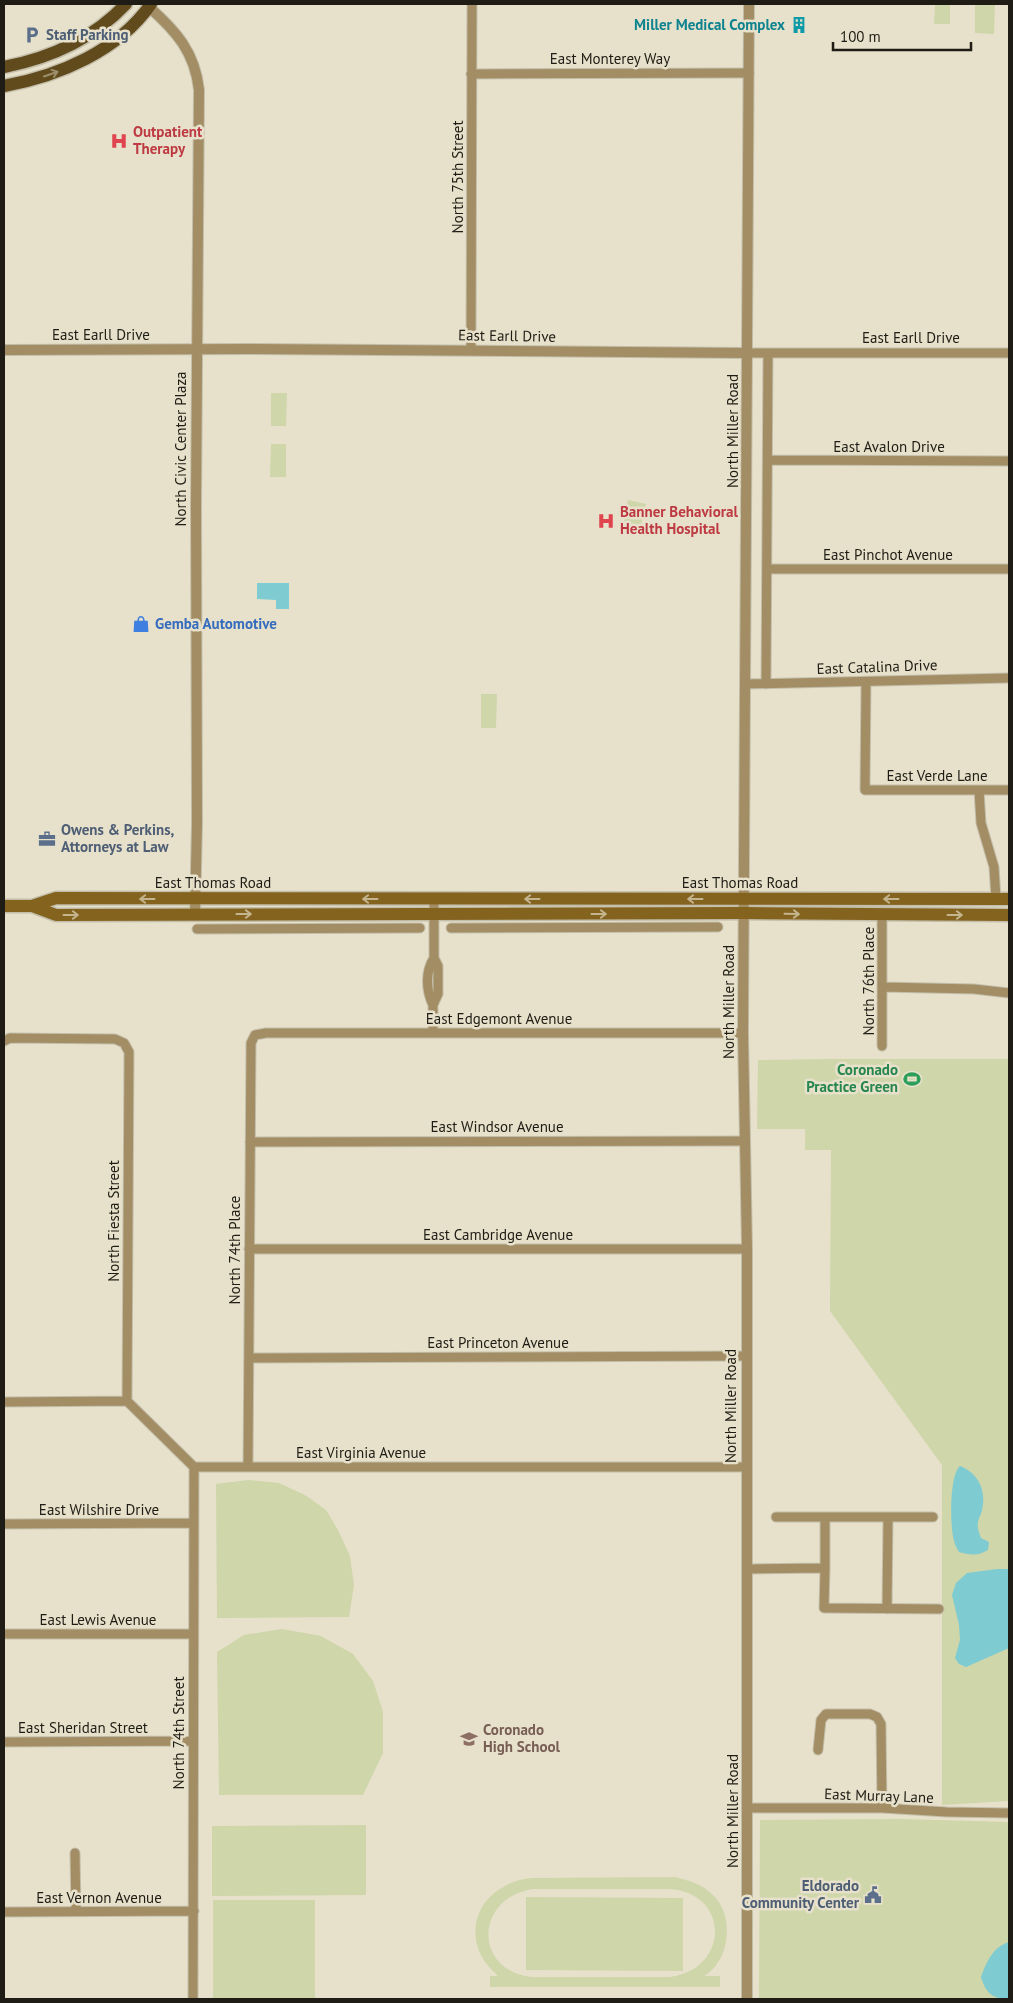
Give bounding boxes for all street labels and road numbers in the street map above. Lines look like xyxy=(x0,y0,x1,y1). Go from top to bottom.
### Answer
street label: East Monterey Way xyxy=(550,49,670,68)
street label: North 75th Street xyxy=(448,121,467,233)
street label: East Earll Drive xyxy=(52,325,150,344)
street label: East Earll Drive xyxy=(458,325,556,346)
street label: East Earll Drive xyxy=(862,328,960,347)
street label: North Civic Center Plaza xyxy=(171,371,190,527)
street label: North Miller Road xyxy=(723,374,742,488)
street label: East Avalon Drive xyxy=(833,437,945,456)
street label: East Pinchot Avenue xyxy=(823,545,953,564)
street label: East Catalina Drive xyxy=(816,655,938,678)
street label: East Verde Lane xyxy=(886,766,988,785)
street label: East Thomas Road xyxy=(155,873,271,892)
street label: East Thomas Road xyxy=(682,873,798,892)
street label: North 76th Place xyxy=(859,927,878,1035)
street label: North Miller Road xyxy=(719,945,738,1059)
street label: East Edgemont Avenue xyxy=(426,1009,572,1028)
street label: East Windsor Avenue xyxy=(430,1117,564,1136)
street label: North Fiesta Street xyxy=(104,1160,123,1282)
street label: North 74th Place xyxy=(225,1196,244,1304)
street label: East Cambridge Avenue xyxy=(423,1225,573,1244)
street label: East Princeton Avenue xyxy=(427,1333,569,1352)
street label: North Miller Road xyxy=(721,1349,740,1463)
street label: East Virginia Avenue xyxy=(296,1443,426,1462)
street label: East Wilshire Drive xyxy=(39,1500,159,1519)
street label: East Lewis Avenue xyxy=(40,1610,156,1629)
street label: North 74th Street xyxy=(169,1677,188,1789)
street label: East Sheridan Street xyxy=(18,1718,148,1737)
street label: North Miller Road xyxy=(723,1754,742,1868)
street label: East Murray Lane xyxy=(824,1784,934,1807)
street label: East Vernon Avenue xyxy=(36,1888,162,1907)

